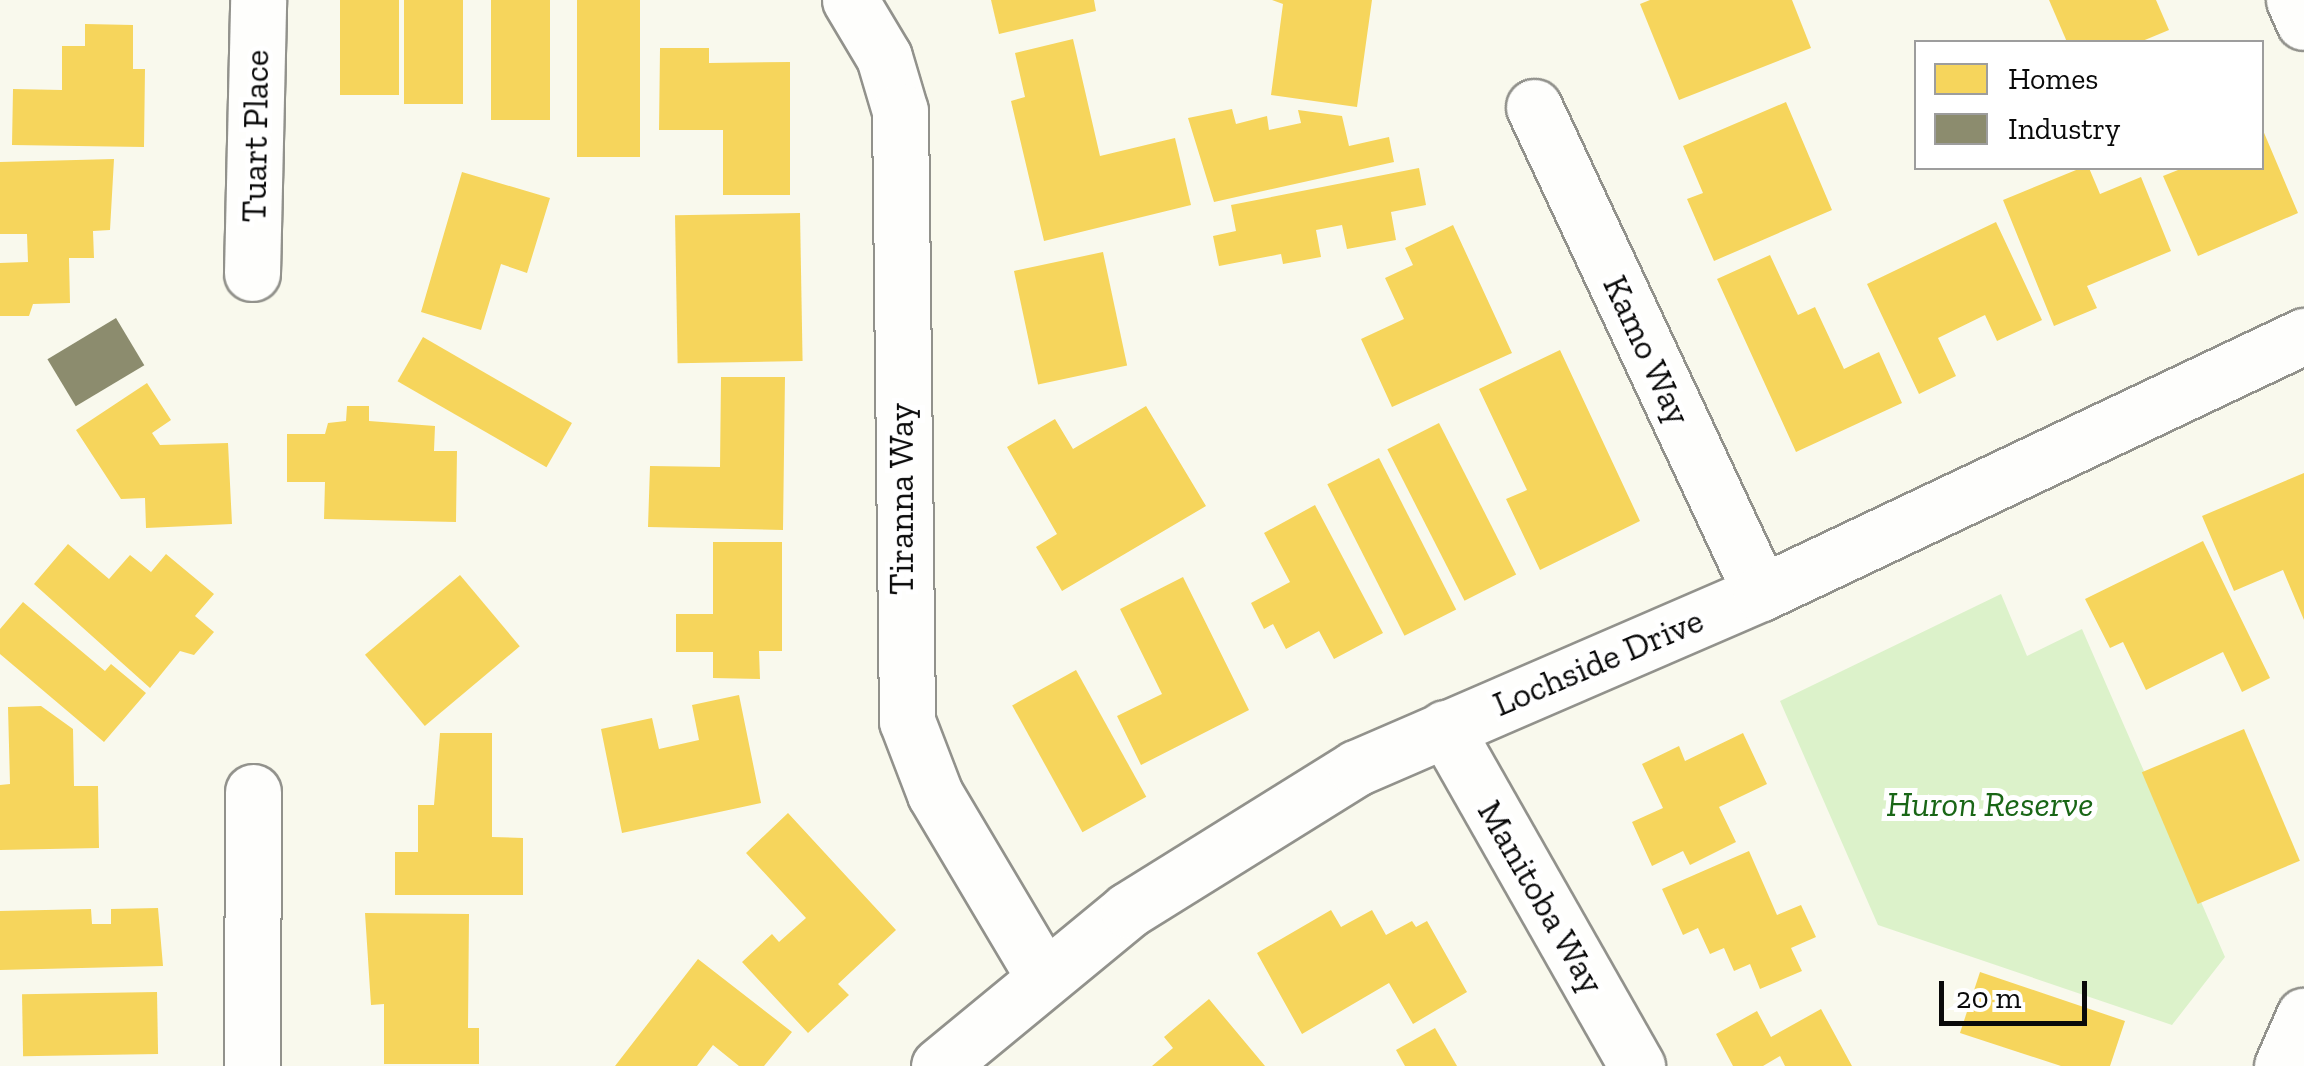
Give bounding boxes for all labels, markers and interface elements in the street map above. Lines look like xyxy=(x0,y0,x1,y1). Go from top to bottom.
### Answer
legend xyxy=(1914,40,2264,170)
street label: Tuart Place xyxy=(232,49,278,223)
text: Homes xyxy=(2008,61,2098,97)
text: Industry xyxy=(2008,111,2120,147)
street label: Kamo Way xyxy=(1594,268,1700,432)
street label: Tiranna Way xyxy=(880,402,922,596)
street label: Lochside Drive xyxy=(1487,599,1709,725)
park label: Huron Reserve xyxy=(1886,783,2094,825)
street label: Manitoba Way xyxy=(1469,793,1613,1001)
scale bar xyxy=(1944,961,2092,1023)
text: 20 m xyxy=(1956,980,2021,1016)

